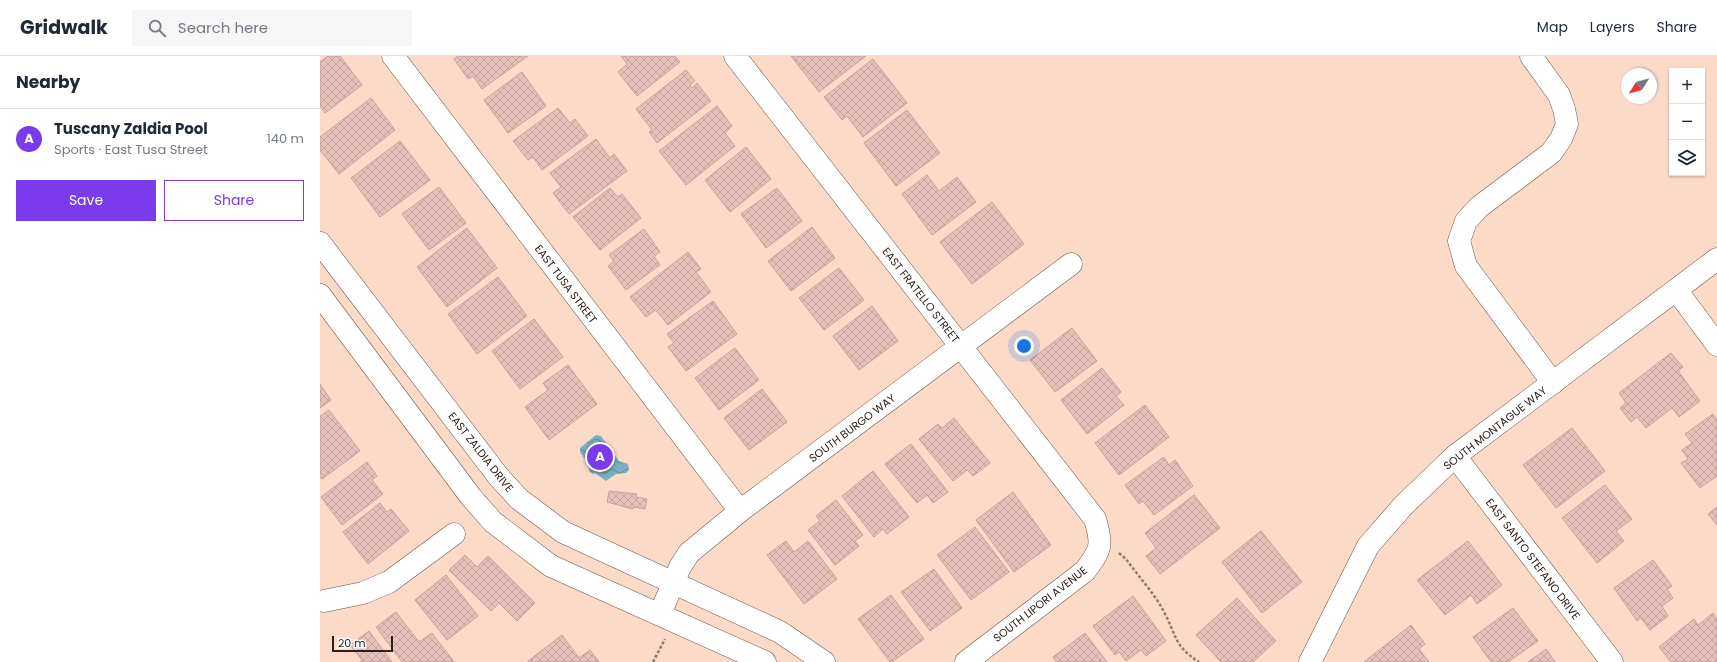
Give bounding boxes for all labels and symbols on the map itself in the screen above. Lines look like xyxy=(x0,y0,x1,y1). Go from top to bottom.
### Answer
north arrow xyxy=(1621,68,1657,104)
street label: EAST TUSA STREET xyxy=(531,241,601,327)
street label: EAST FRATELLO STREET xyxy=(879,244,963,346)
your location xyxy=(1014,336,1034,356)
street label: SOUTH MONTAGUE WAY xyxy=(1440,382,1551,474)
street label: SOUTH BURGO WAY xyxy=(805,390,899,466)
street label: EAST ZALDIA DRIVE xyxy=(445,409,517,495)
pin: A xyxy=(587,442,613,472)
street label: EAST SANTO STEFANO DRIVE xyxy=(1482,495,1584,623)
street label: SOUTH LIPORI AVENUE xyxy=(990,562,1090,646)
scale bar xyxy=(332,634,393,653)

